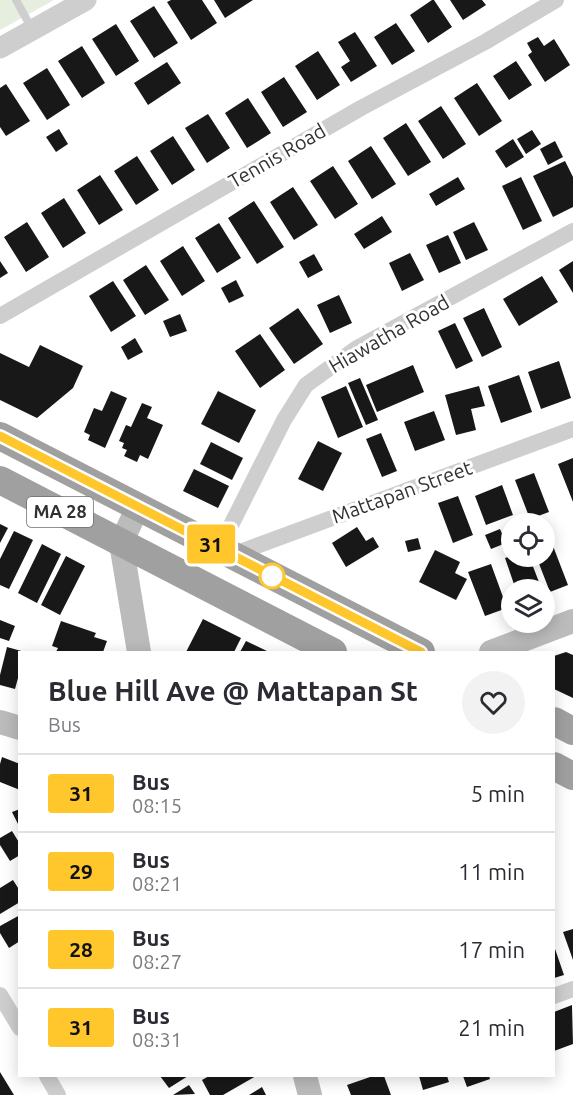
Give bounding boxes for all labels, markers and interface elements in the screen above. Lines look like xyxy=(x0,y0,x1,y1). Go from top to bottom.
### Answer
street label: Tennis Road xyxy=(224,119,329,193)
street label: Hiawatha Road xyxy=(325,290,453,377)
street label: Mattapan Street xyxy=(329,455,475,528)
road number: MA 28 xyxy=(27,497,93,527)
map controls xyxy=(501,513,555,633)
button: locate xyxy=(501,513,555,567)
line badge: 31 xyxy=(184,524,238,564)
text: 31 xyxy=(199,532,223,556)
unlabelled marker xyxy=(259,563,285,589)
button: layers xyxy=(501,579,555,633)
button: heart xyxy=(462,671,525,734)
text: Blue Hill Ave @ Mattapan St xyxy=(48,675,418,706)
text: Bus xyxy=(48,713,81,736)
text: Bus xyxy=(132,769,170,794)
text: 31 xyxy=(69,781,93,805)
text: 5 min xyxy=(471,781,525,806)
text: 08:15 xyxy=(132,794,182,817)
text: Bus xyxy=(132,847,170,872)
text: 29 xyxy=(69,859,93,883)
text: 11 min xyxy=(458,859,525,884)
text: 08:21 xyxy=(132,872,182,895)
text: Bus xyxy=(132,925,170,950)
text: 28 xyxy=(69,937,93,961)
text: 17 min xyxy=(458,937,525,962)
text: 08:27 xyxy=(132,950,182,973)
text: Bus xyxy=(132,1003,170,1028)
text: 31 xyxy=(69,1015,93,1039)
text: 21 min xyxy=(458,1015,525,1040)
text: 08:31 xyxy=(132,1028,182,1051)

